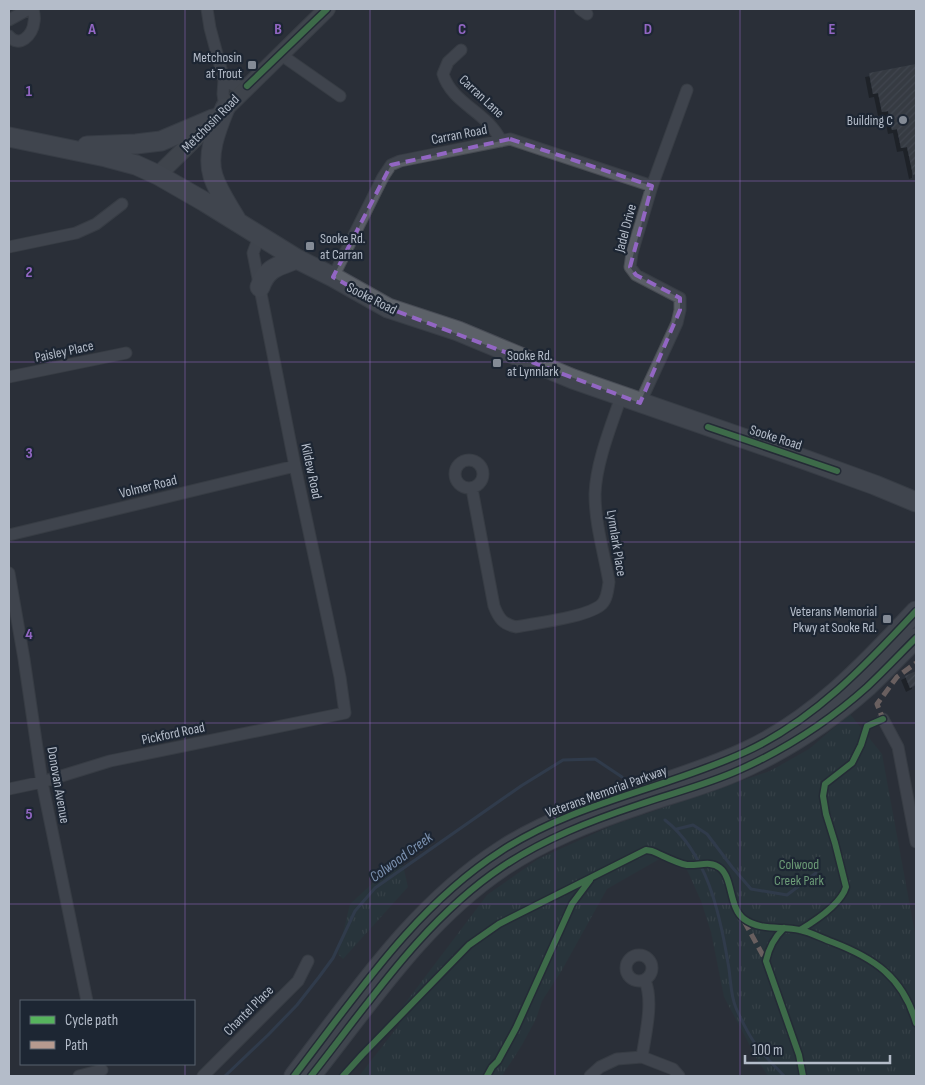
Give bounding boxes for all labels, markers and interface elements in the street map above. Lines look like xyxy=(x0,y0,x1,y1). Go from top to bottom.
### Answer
text: A xyxy=(87,20,96,39)
text: B xyxy=(274,20,282,39)
text: C xyxy=(458,20,466,39)
text: D xyxy=(644,20,652,39)
text: E xyxy=(829,20,836,39)
place label: Metchosin at Trout xyxy=(193,49,242,82)
marker: Metchosin at Trout xyxy=(246,59,258,71)
street label: Carran Lane xyxy=(456,71,508,122)
text: 1 xyxy=(26,82,33,101)
street label: Metchosin Road xyxy=(178,91,243,156)
place label: Building C xyxy=(847,112,893,129)
marker: Building C xyxy=(897,114,909,126)
street label: Carran Road xyxy=(430,121,489,148)
street label: Jadel Drive xyxy=(611,202,640,255)
place label: Sooke Rd. at Carran xyxy=(320,230,365,263)
marker: Sooke Rd. at Carran xyxy=(304,240,316,252)
text: 2 xyxy=(25,263,33,282)
street label: Sooke Road xyxy=(344,279,400,318)
street label: Paisley Place xyxy=(33,337,95,366)
place label: Sooke Rd. at Lynnlark xyxy=(507,347,559,380)
marker: Sooke Rd. at Lynnlark xyxy=(491,357,503,369)
street label: Sooke Road xyxy=(748,421,804,454)
street label: Kildew Road xyxy=(297,442,326,501)
text: 3 xyxy=(25,444,33,463)
street label: Volmer Road xyxy=(118,471,179,502)
street label: Lynnlark Place xyxy=(603,509,630,577)
place label: Veterans Memorial Pkwy at Sooke Rd. xyxy=(790,603,877,636)
marker: Veterans Memorial Pkwy at Sooke Rd. xyxy=(881,613,893,625)
text: 4 xyxy=(25,625,33,644)
street label: Pickford Road xyxy=(140,718,206,748)
street label: Donovan Avenue xyxy=(43,745,74,825)
street label: Veterans Memorial Parkway xyxy=(543,761,670,821)
text: 5 xyxy=(25,805,33,824)
water label: Colwood Creek xyxy=(366,828,437,887)
park label: Colwood Creek Park xyxy=(774,856,825,889)
street label: Chantel Place xyxy=(220,982,277,1039)
legend xyxy=(20,1000,195,1065)
text: Cycle path xyxy=(65,1011,118,1030)
scale bar xyxy=(745,1032,890,1064)
text: Path xyxy=(65,1036,88,1055)
text: 100 m xyxy=(752,1041,783,1060)

